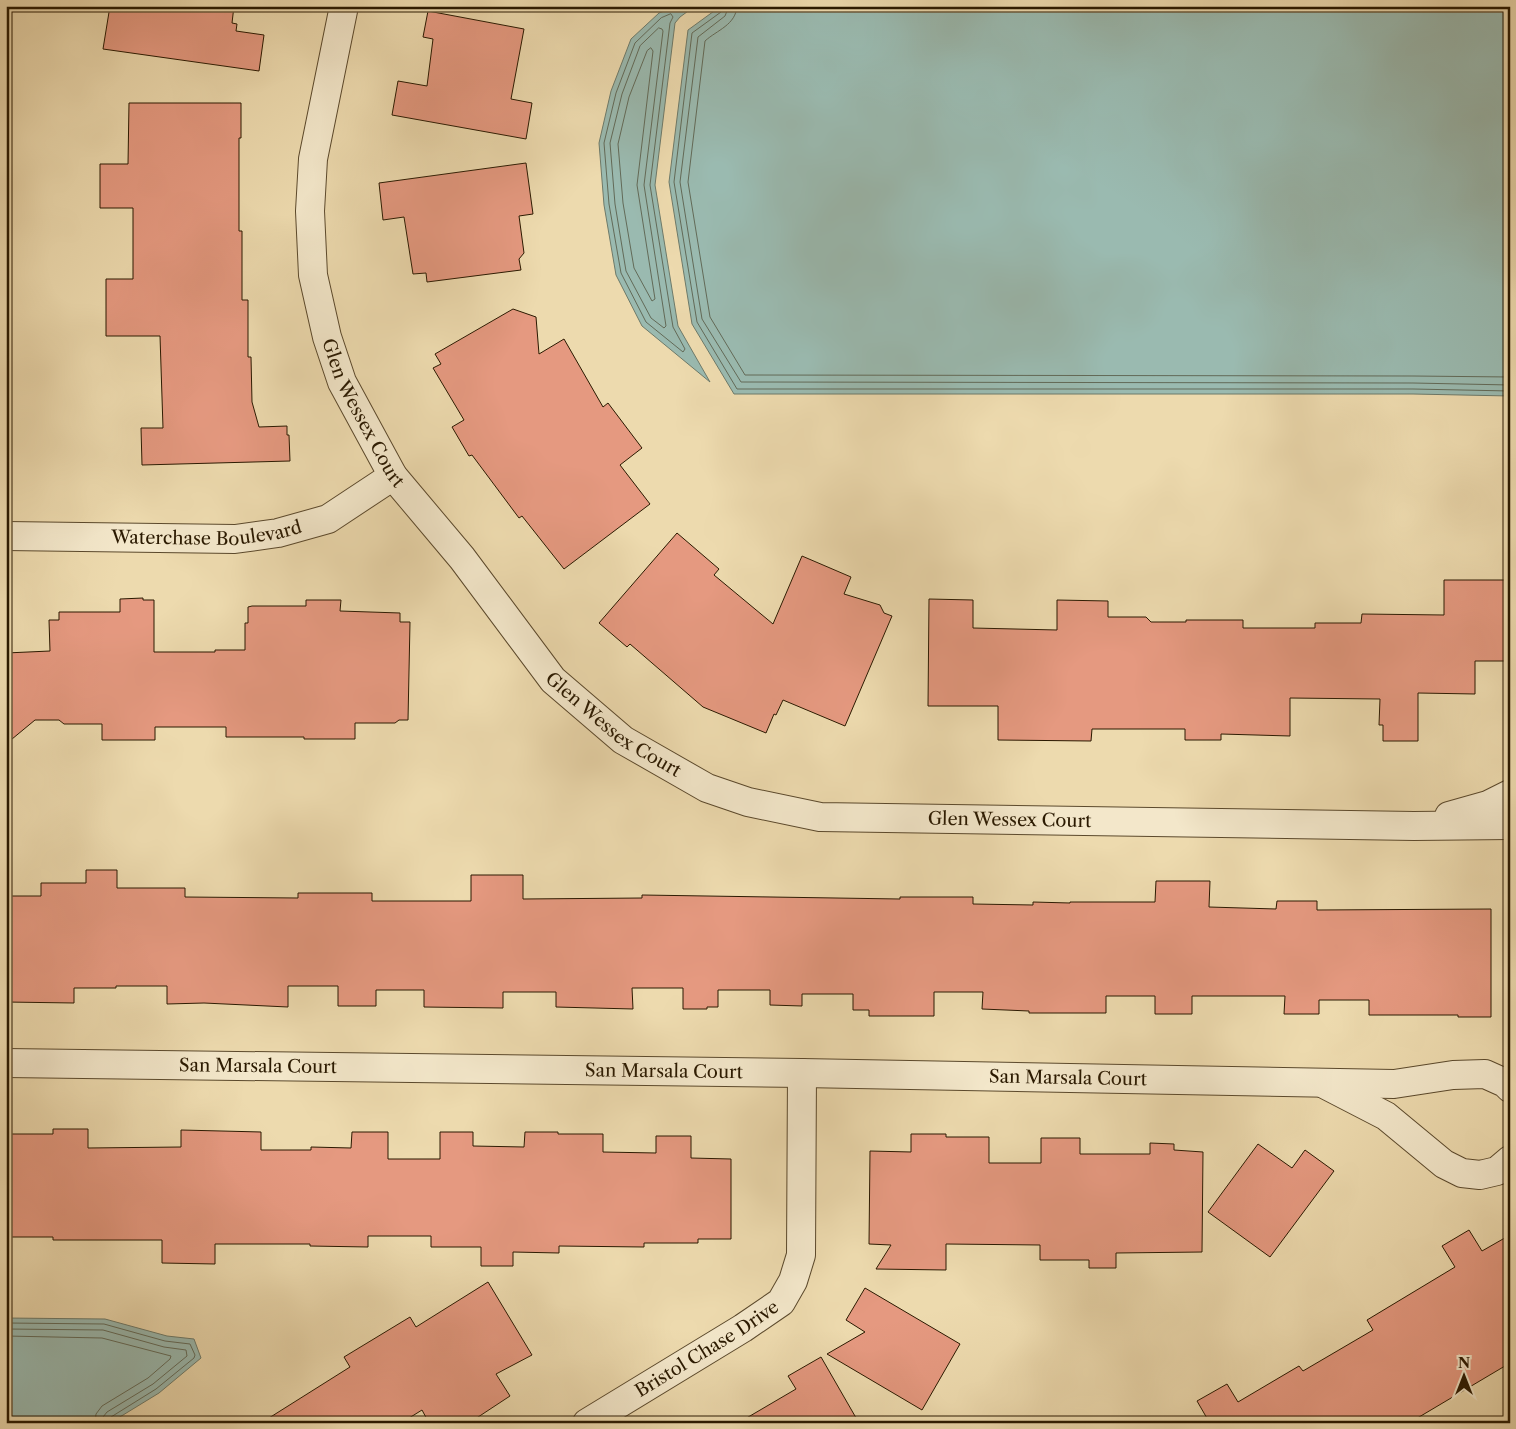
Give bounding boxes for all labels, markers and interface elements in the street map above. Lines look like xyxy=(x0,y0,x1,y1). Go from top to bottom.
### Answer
street label: Glen Wessex Court xyxy=(317,336,409,492)
street label: Waterchase Boulevard xyxy=(110,516,304,550)
street label: Glen Wessex Court xyxy=(541,667,686,782)
street label: Glen Wessex Court xyxy=(928,808,1092,832)
street label: San Marsala Court xyxy=(179,1054,338,1078)
street label: San Marsala Court xyxy=(585,1059,744,1083)
street label: San Marsala Court xyxy=(989,1065,1148,1090)
street label: Bristol Chase Drive xyxy=(631,1296,783,1402)
north arrow xyxy=(1438,1352,1488,1402)
text: N xyxy=(1458,1354,1470,1372)

